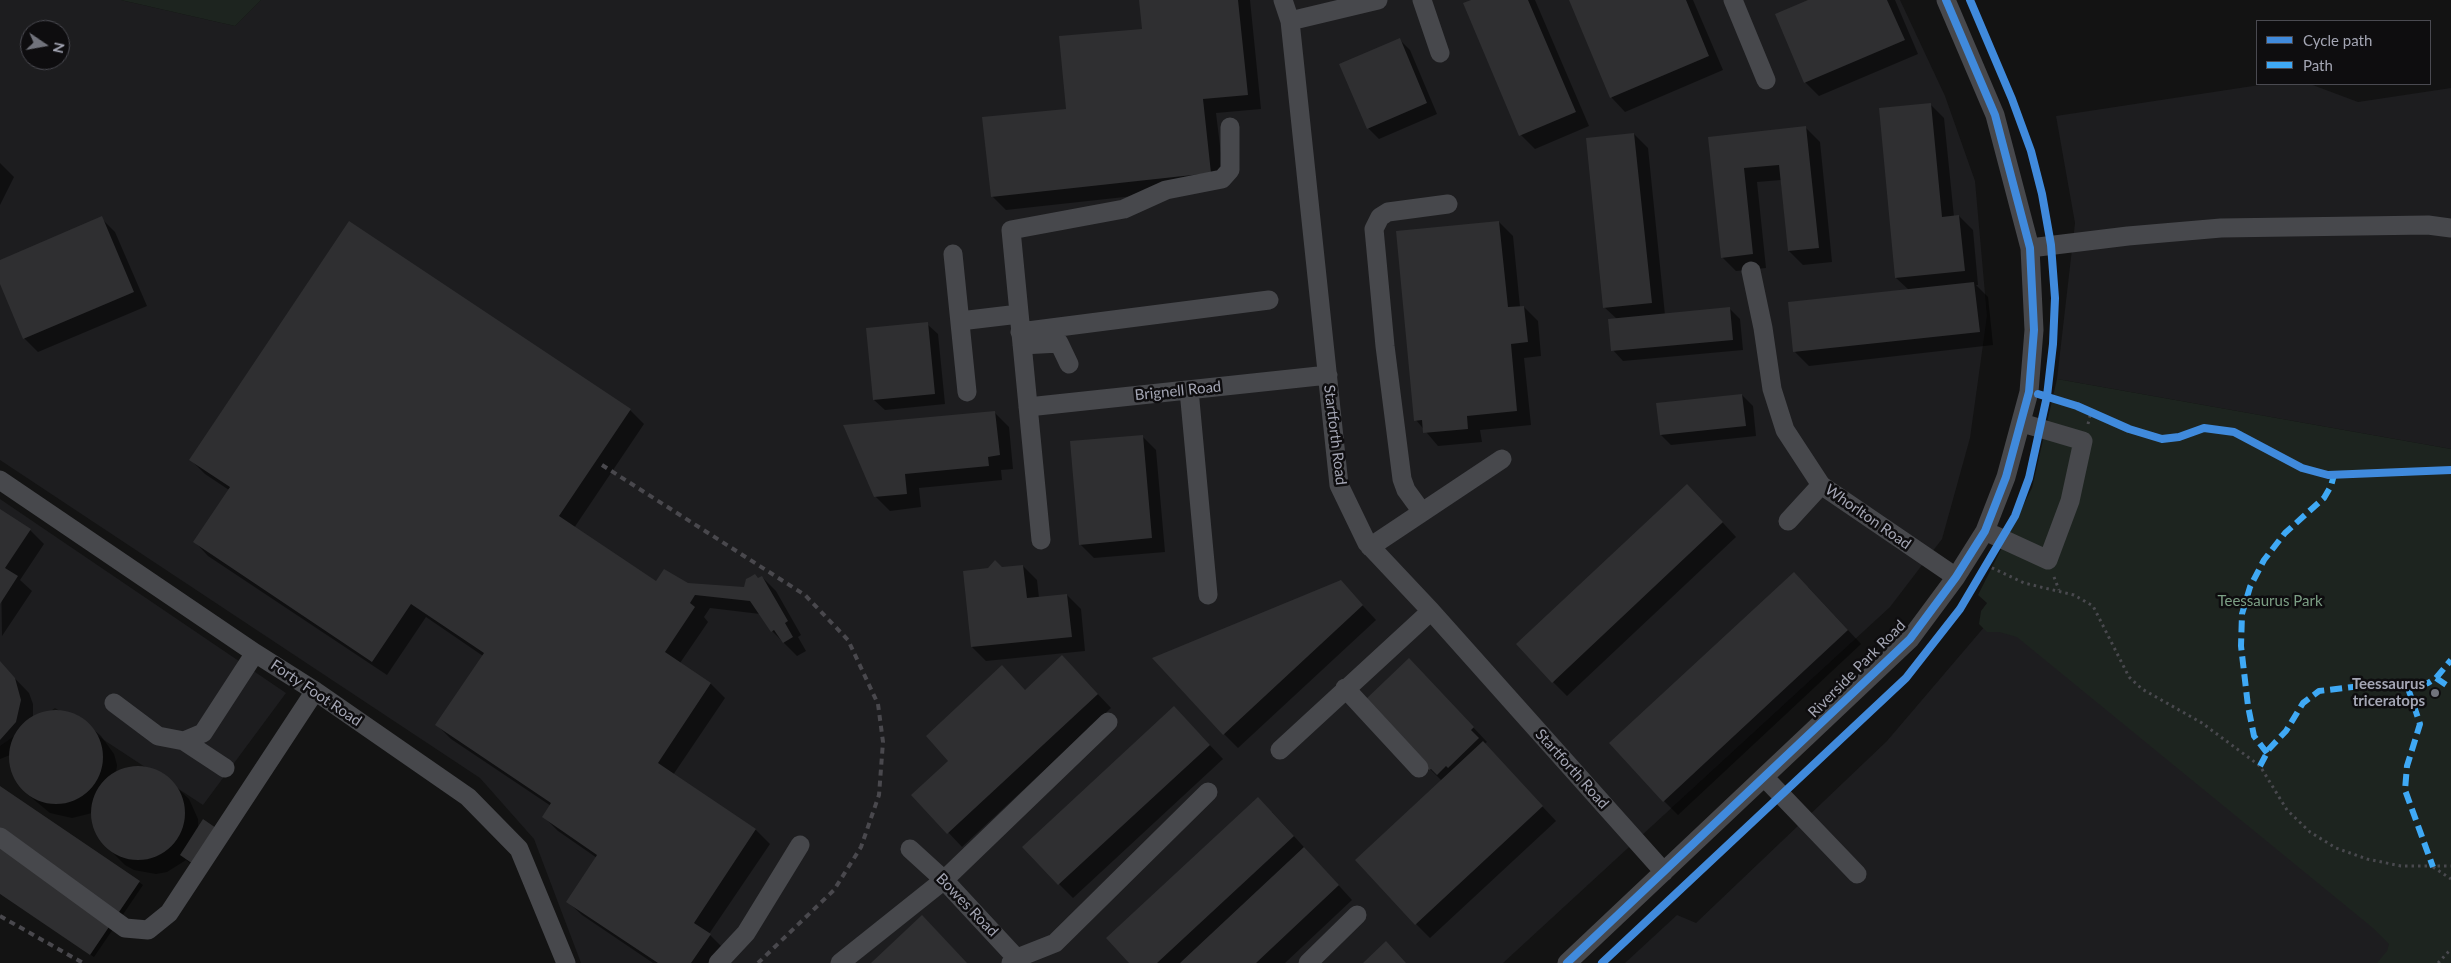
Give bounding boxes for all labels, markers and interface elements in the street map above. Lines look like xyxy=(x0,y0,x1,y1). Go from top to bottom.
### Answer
north arrow xyxy=(20,20,70,70)
legend xyxy=(2256,20,2431,85)
text: Cycle path xyxy=(2303,31,2372,49)
text: N xyxy=(50,41,69,55)
text: Path xyxy=(2303,56,2333,74)
street label: Brignell Road xyxy=(1134,378,1222,404)
street label: Startforth Road xyxy=(1320,384,1350,486)
street label: Whorlton Road xyxy=(1822,481,1914,553)
park label: Teessaurus Park xyxy=(2217,592,2323,610)
street label: Riverside Park Road xyxy=(1805,617,1909,721)
street label: Forty Foot Road xyxy=(267,656,365,730)
place label: Teessaurus triceratops xyxy=(2352,675,2425,710)
marker: Teessaurus triceratops xyxy=(2429,687,2441,699)
street label: Startforth Road xyxy=(1532,725,1612,813)
street label: Bowes Road xyxy=(932,870,1002,940)

